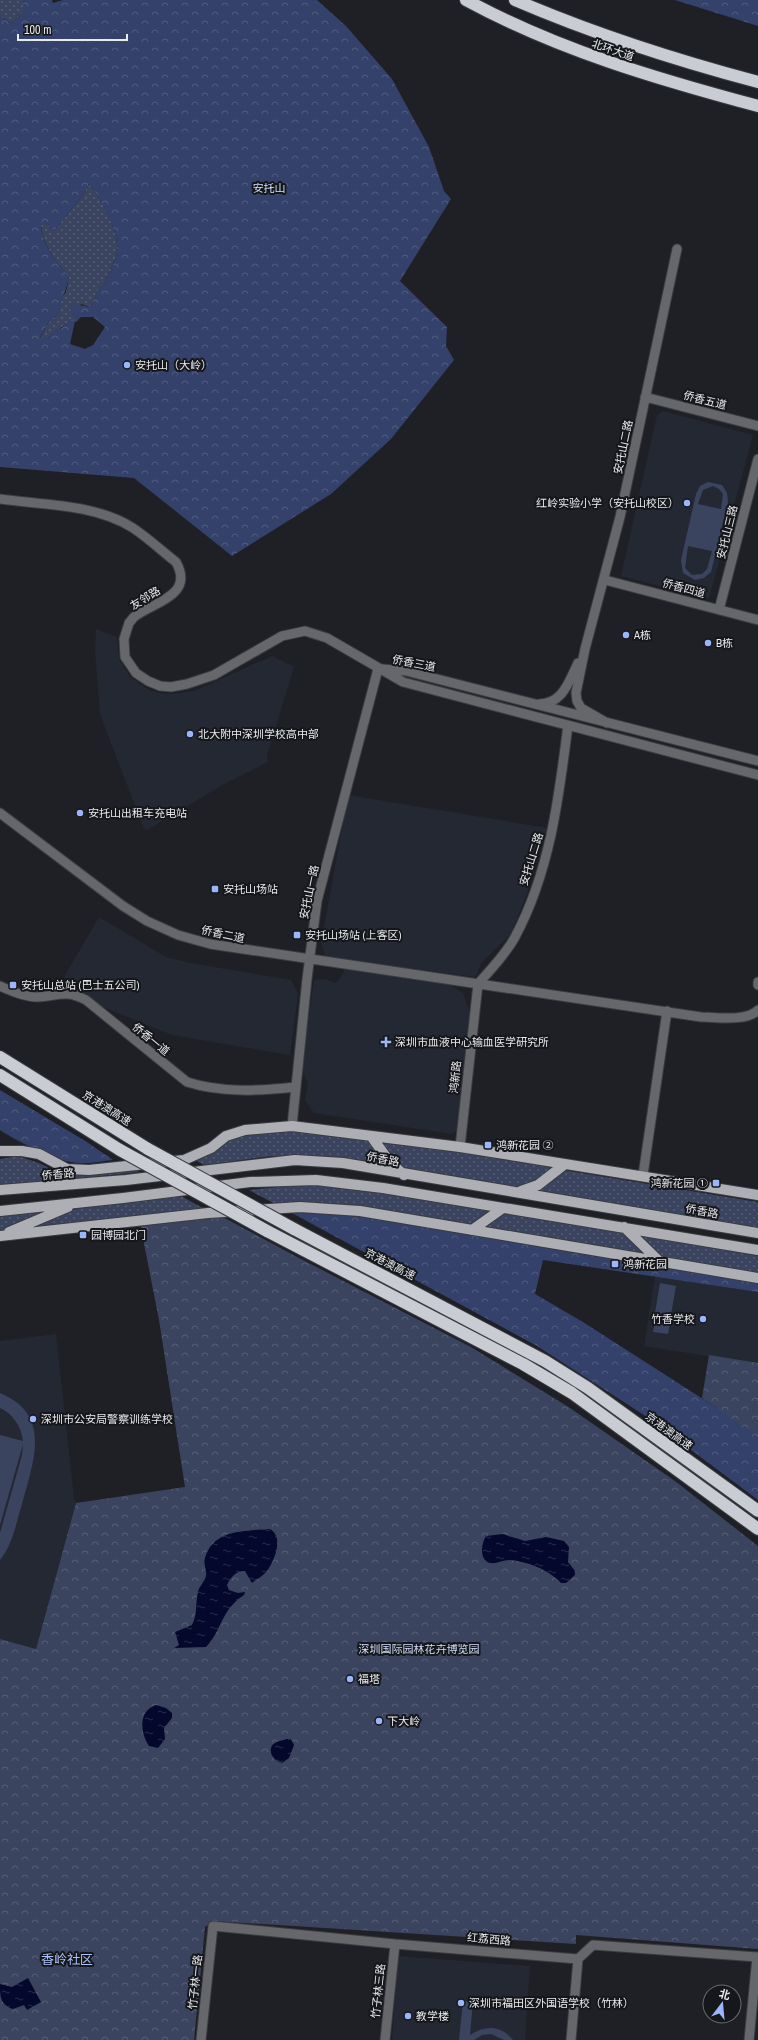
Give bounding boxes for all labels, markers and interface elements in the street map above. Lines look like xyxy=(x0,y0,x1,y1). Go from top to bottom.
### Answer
scale bar xyxy=(18,16,127,42)
text: 100 m xyxy=(24,22,51,38)
street label: 北环大道 xyxy=(590,36,636,64)
park label: 安托山 xyxy=(253,181,286,195)
place label: 安托山（大岭） xyxy=(135,358,212,372)
marker: 安托山（大岭） xyxy=(122,360,132,370)
street label: 侨香五道 xyxy=(682,388,728,412)
street label: 安托山二路 xyxy=(610,419,636,475)
place label: 红岭实验小学（安托山校区） xyxy=(536,496,679,510)
marker: 红岭实验小学（安托山校区） xyxy=(682,498,692,508)
street label: 安托山三路 xyxy=(714,504,740,560)
street label: 侨香四道 xyxy=(661,576,707,600)
street label: 友邻路 xyxy=(127,584,163,612)
place label: A栋 xyxy=(633,628,651,642)
marker: A栋 xyxy=(621,630,631,640)
place label: B栋 xyxy=(716,636,733,650)
marker: B栋 xyxy=(703,638,713,648)
street label: 侨香三道 xyxy=(391,652,437,674)
place label: 北大附中深圳学校高中部 xyxy=(198,727,319,741)
marker: 北大附中深圳学校高中部 xyxy=(185,729,195,739)
place label: 安托山出租车充电站 xyxy=(88,806,187,820)
marker: 安托山出租车充电站 xyxy=(75,808,85,818)
street label: 安托山二路 xyxy=(516,831,546,887)
street label: 安托山一路 xyxy=(296,864,322,920)
place label: 安托山场站 xyxy=(223,882,278,896)
marker: 安托山场站 xyxy=(210,884,220,894)
street label: 侨香二道 xyxy=(200,923,246,945)
place label: 安托山场站 (上客区) xyxy=(305,928,402,942)
marker: 安托山场站 (上客区) xyxy=(292,930,302,940)
place label: 安托山总站 (巴士五公司) xyxy=(21,978,140,992)
marker: 安托山总站 (巴士五公司) xyxy=(8,980,18,990)
street label: 侨香一道 xyxy=(129,1020,173,1058)
place label: 深圳市血液中心输血医学研究所 xyxy=(395,1035,549,1049)
marker: 深圳市血液中心输血医学研究所 xyxy=(380,1036,392,1048)
street label: 鸿新路 xyxy=(446,1060,464,1094)
street label: 京港澳高速 xyxy=(80,1087,134,1129)
place label: 鸿新花园 ② xyxy=(496,1138,554,1152)
marker: 鸿新花园 ② xyxy=(483,1140,493,1150)
street label: 侨香路 xyxy=(365,1149,401,1169)
street label: 侨香路 xyxy=(41,1166,75,1182)
place label: 鸿新花园 ① xyxy=(650,1176,708,1190)
marker: 鸿新花园 ① xyxy=(711,1178,721,1188)
street label: 侨香路 xyxy=(685,1201,719,1221)
place label: 园博园北门 xyxy=(91,1228,146,1242)
marker: 园博园北门 xyxy=(78,1230,88,1240)
street label: 京港澳高速 xyxy=(362,1245,418,1283)
place label: 鸿新花园 xyxy=(623,1257,667,1271)
marker: 鸿新花园 xyxy=(610,1259,620,1269)
place label: 竹香学校 xyxy=(651,1312,695,1326)
marker: 竹香学校 xyxy=(698,1314,708,1324)
street label: 京港澳高速 xyxy=(643,1409,695,1453)
place label: 深圳市公安局警察训练学校 xyxy=(41,1412,173,1426)
marker: 深圳市公安局警察训练学校 xyxy=(28,1414,38,1424)
park label: 深圳国际园林花卉博览园 xyxy=(359,1642,480,1656)
place label: 福塔 xyxy=(358,1672,380,1686)
marker: 福塔 xyxy=(345,1674,355,1684)
place label: 下大岭 xyxy=(387,1714,420,1728)
marker: 下大岭 xyxy=(374,1716,384,1726)
street label: 红荔西路 xyxy=(466,1930,512,1948)
district label: 香岭社区 xyxy=(41,1951,93,1968)
street label: 竹子林一路 xyxy=(185,1954,205,2010)
street label: 竹子林三路 xyxy=(368,1963,388,2019)
north arrow xyxy=(702,1984,742,2024)
text: 北 xyxy=(718,1986,732,2003)
place label: 深圳市福田区外国语学校（竹林） xyxy=(469,1996,634,2010)
marker: 深圳市福田区外国语学校（竹林） xyxy=(456,1998,466,2008)
place label: 教学楼 xyxy=(416,2009,449,2023)
marker: 教学楼 xyxy=(403,2011,413,2021)

